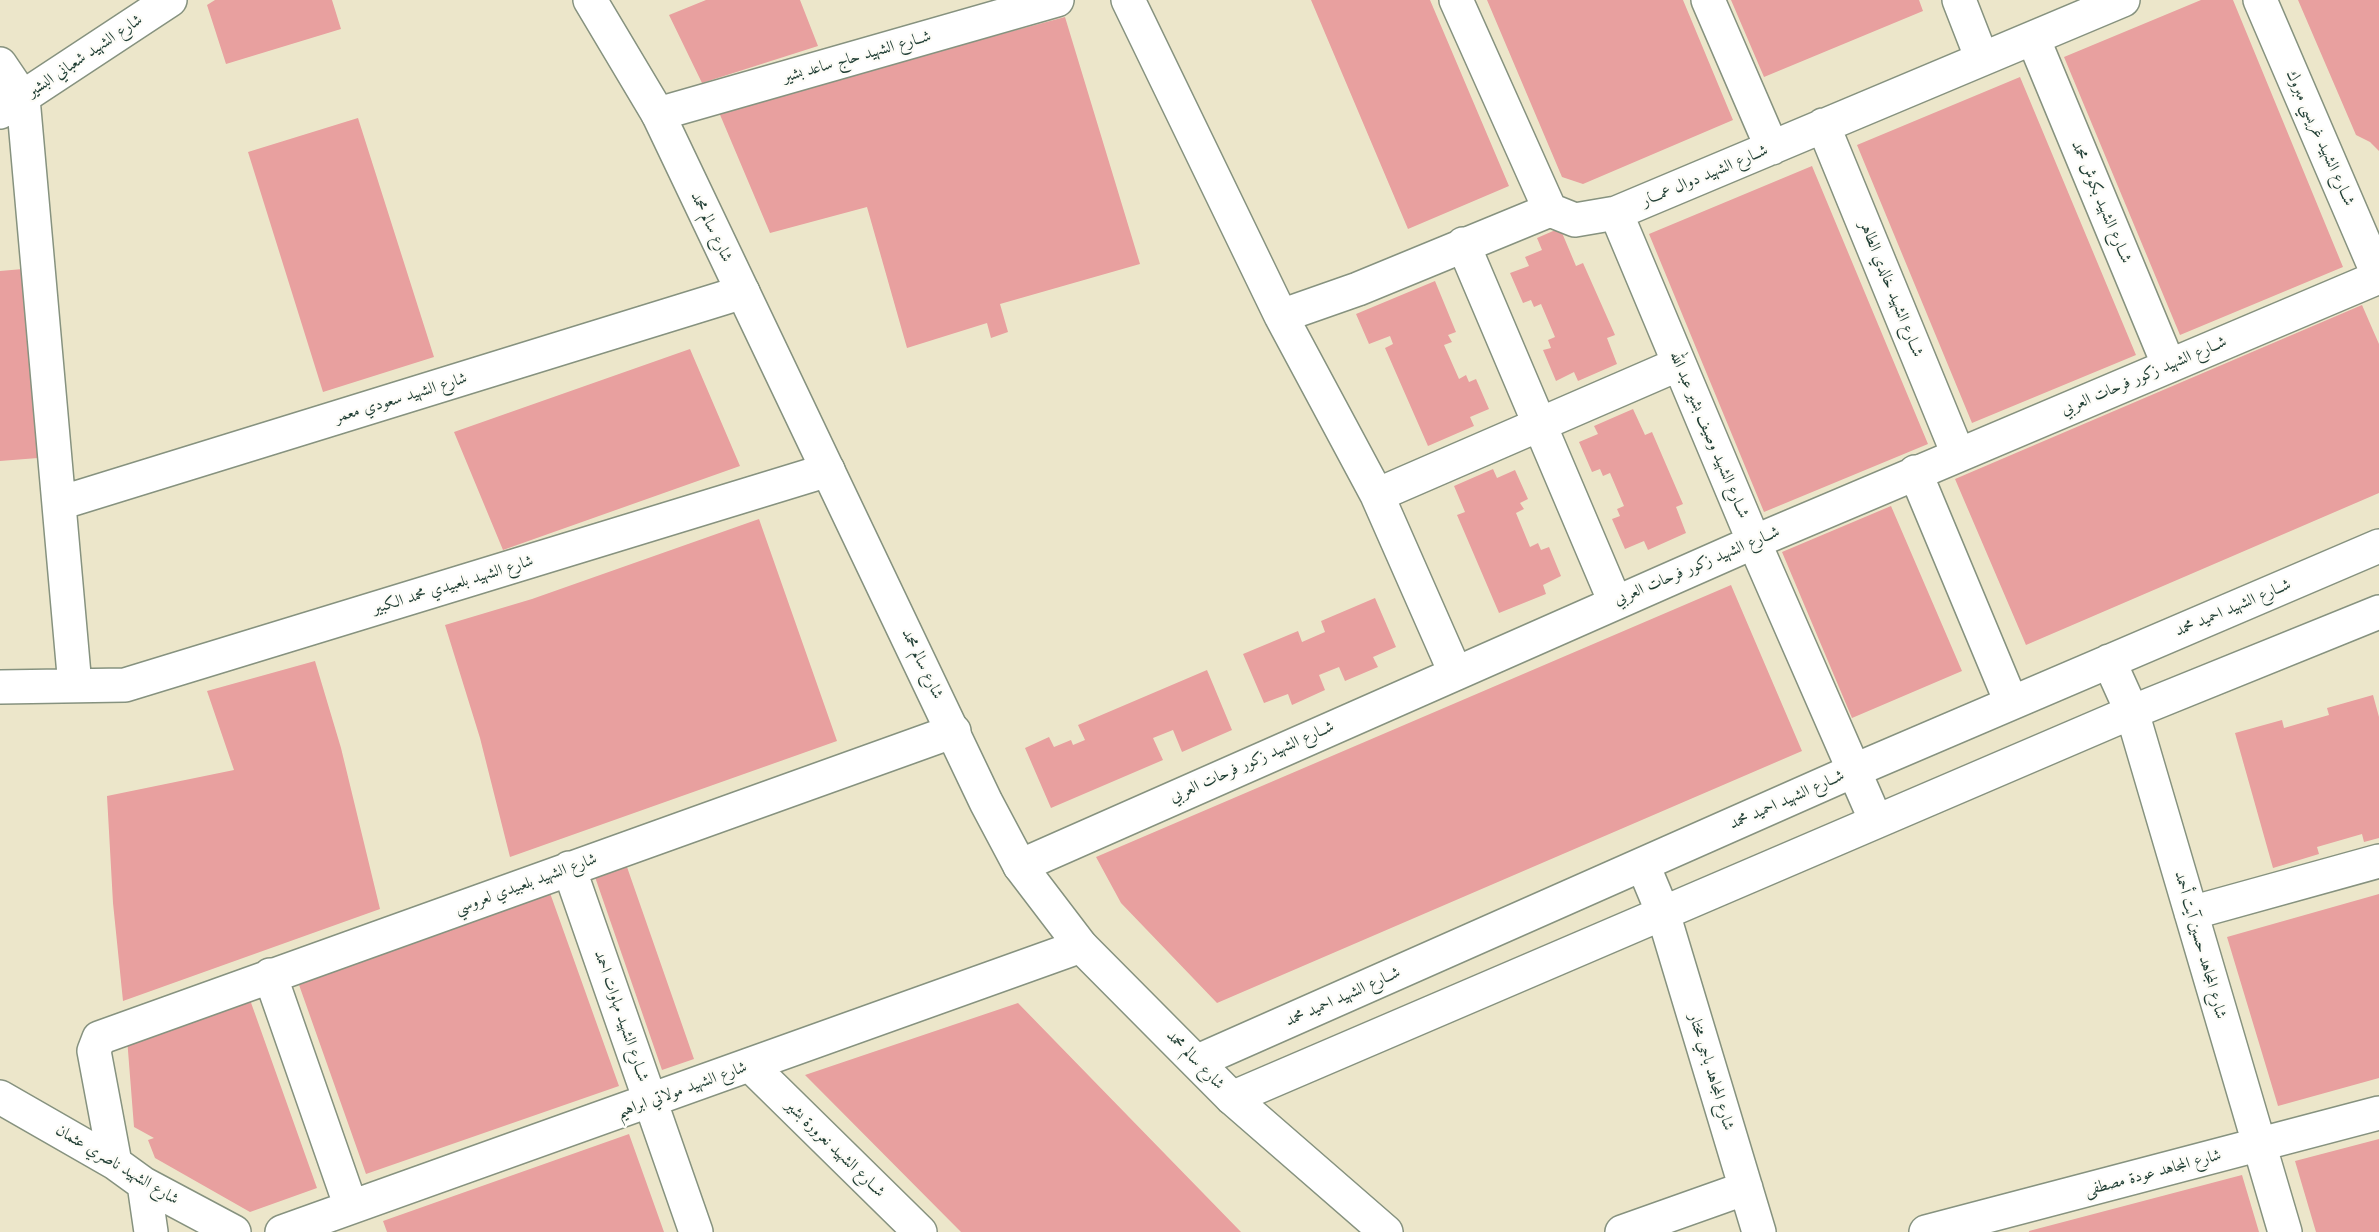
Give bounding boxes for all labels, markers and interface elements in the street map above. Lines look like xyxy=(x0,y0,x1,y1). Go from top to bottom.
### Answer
street label: شارع الشهيد شعباني البشير xyxy=(24,10,146,102)
street label: شــارع الشهيد حاج ساعد بشير xyxy=(781,27,933,87)
street label: شــارع الشهيد غريسي مبروك xyxy=(2281,67,2359,209)
street label: شــارع الشهيد بكوش محمد xyxy=(2066,138,2136,266)
street label: شــارع الشهيد دوال عمـــار xyxy=(1639,141,1771,211)
street label: شارع سالم محمد xyxy=(686,189,736,265)
street label: شــارع الشهيد خالدي الطاهر xyxy=(1855,218,1927,360)
street label: شــارع الشهيد زكور فرحات العربي xyxy=(2058,332,2230,420)
street label: شــارع الشهيد وصيف بشير عبد الله xyxy=(1665,349,1753,521)
street label: شارع الشهيد سعودي معمر xyxy=(333,369,469,427)
street label: شــارع الشهيد زكور فرحات العربي xyxy=(1611,522,1783,610)
street label: شارع الشهيد بلعبيدي محمد الكبير xyxy=(370,551,536,619)
street label: شــارع الشهيد احميد محمد xyxy=(2172,575,2294,641)
street label: شارع سالم محمد xyxy=(897,626,947,702)
street label: شــارع الشهيد زكور فرحات العربي xyxy=(1167,717,1337,807)
street label: شــارع الشهيد احميد محمد xyxy=(1726,766,1848,834)
street label: شارع الشهيد بلعبيدي لعروسي xyxy=(452,849,600,919)
street label: شارع المجاهد حسين آيت أحمد xyxy=(2170,869,2230,1021)
street label: شــارع الشهيد مهاوات احمد xyxy=(589,948,653,1084)
street label: شــارع الشهيد احميد محمد xyxy=(1282,963,1404,1031)
street label: شارع المجاهد باجي مختار xyxy=(1684,1011,1738,1133)
street label: شارع سالم محمد xyxy=(1162,1026,1228,1094)
street label: شارع الشهيد مولاتي ابراهيم xyxy=(614,1058,750,1122)
street label: شــارع الشهيد نعرورة بشير xyxy=(781,1096,889,1202)
street label: شارع الشهيد ناصري عثمان xyxy=(52,1121,182,1209)
street label: شارع المجاهد عودة مصطفى xyxy=(2083,1146,2223,1200)

